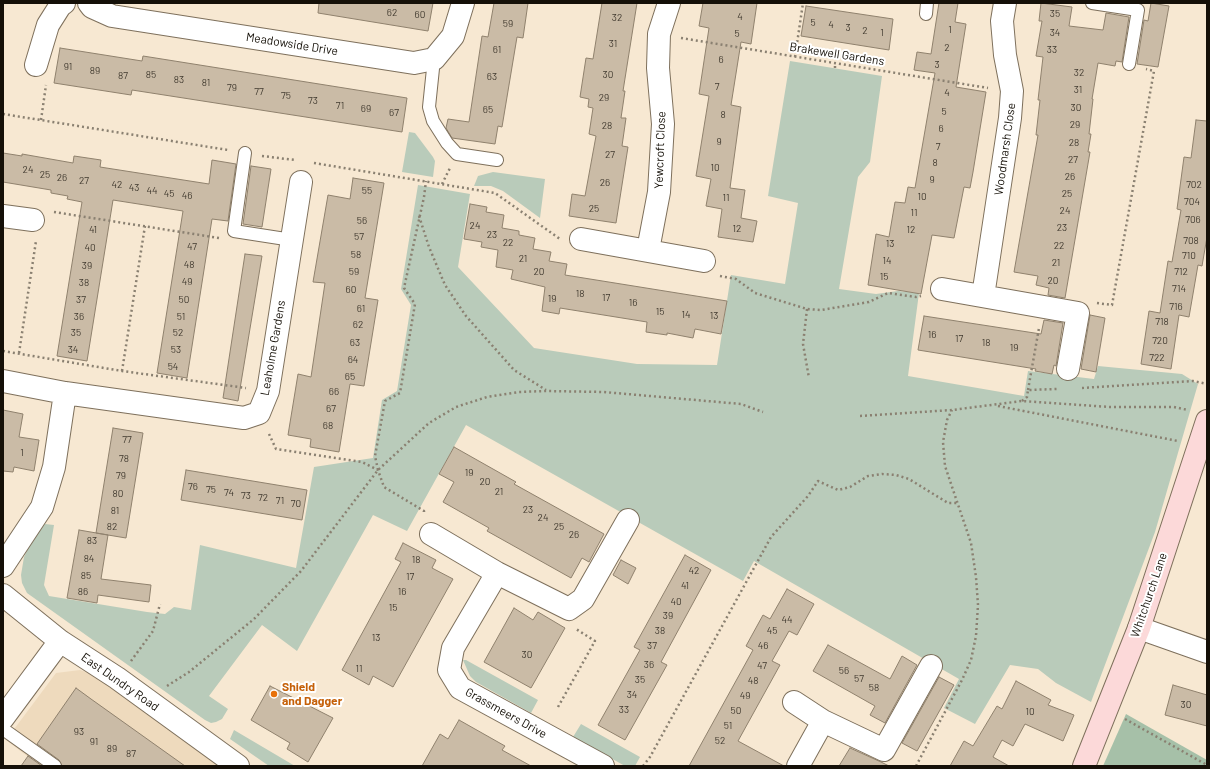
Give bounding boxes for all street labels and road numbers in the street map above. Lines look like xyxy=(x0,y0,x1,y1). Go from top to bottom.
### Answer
street label: Meadowside Drive xyxy=(245,30,339,58)
street label: Brakewell Gardens xyxy=(789,39,885,69)
street label: Woodmarsh Close xyxy=(991,102,1019,196)
street label: Yewcroft Close xyxy=(651,111,669,189)
street label: Leaholme Gardens xyxy=(258,299,288,397)
street label: Whitchurch Lane xyxy=(1128,551,1170,639)
street label: East Dundry Road xyxy=(78,650,162,714)
street label: Grassmeers Drive xyxy=(463,685,549,741)

